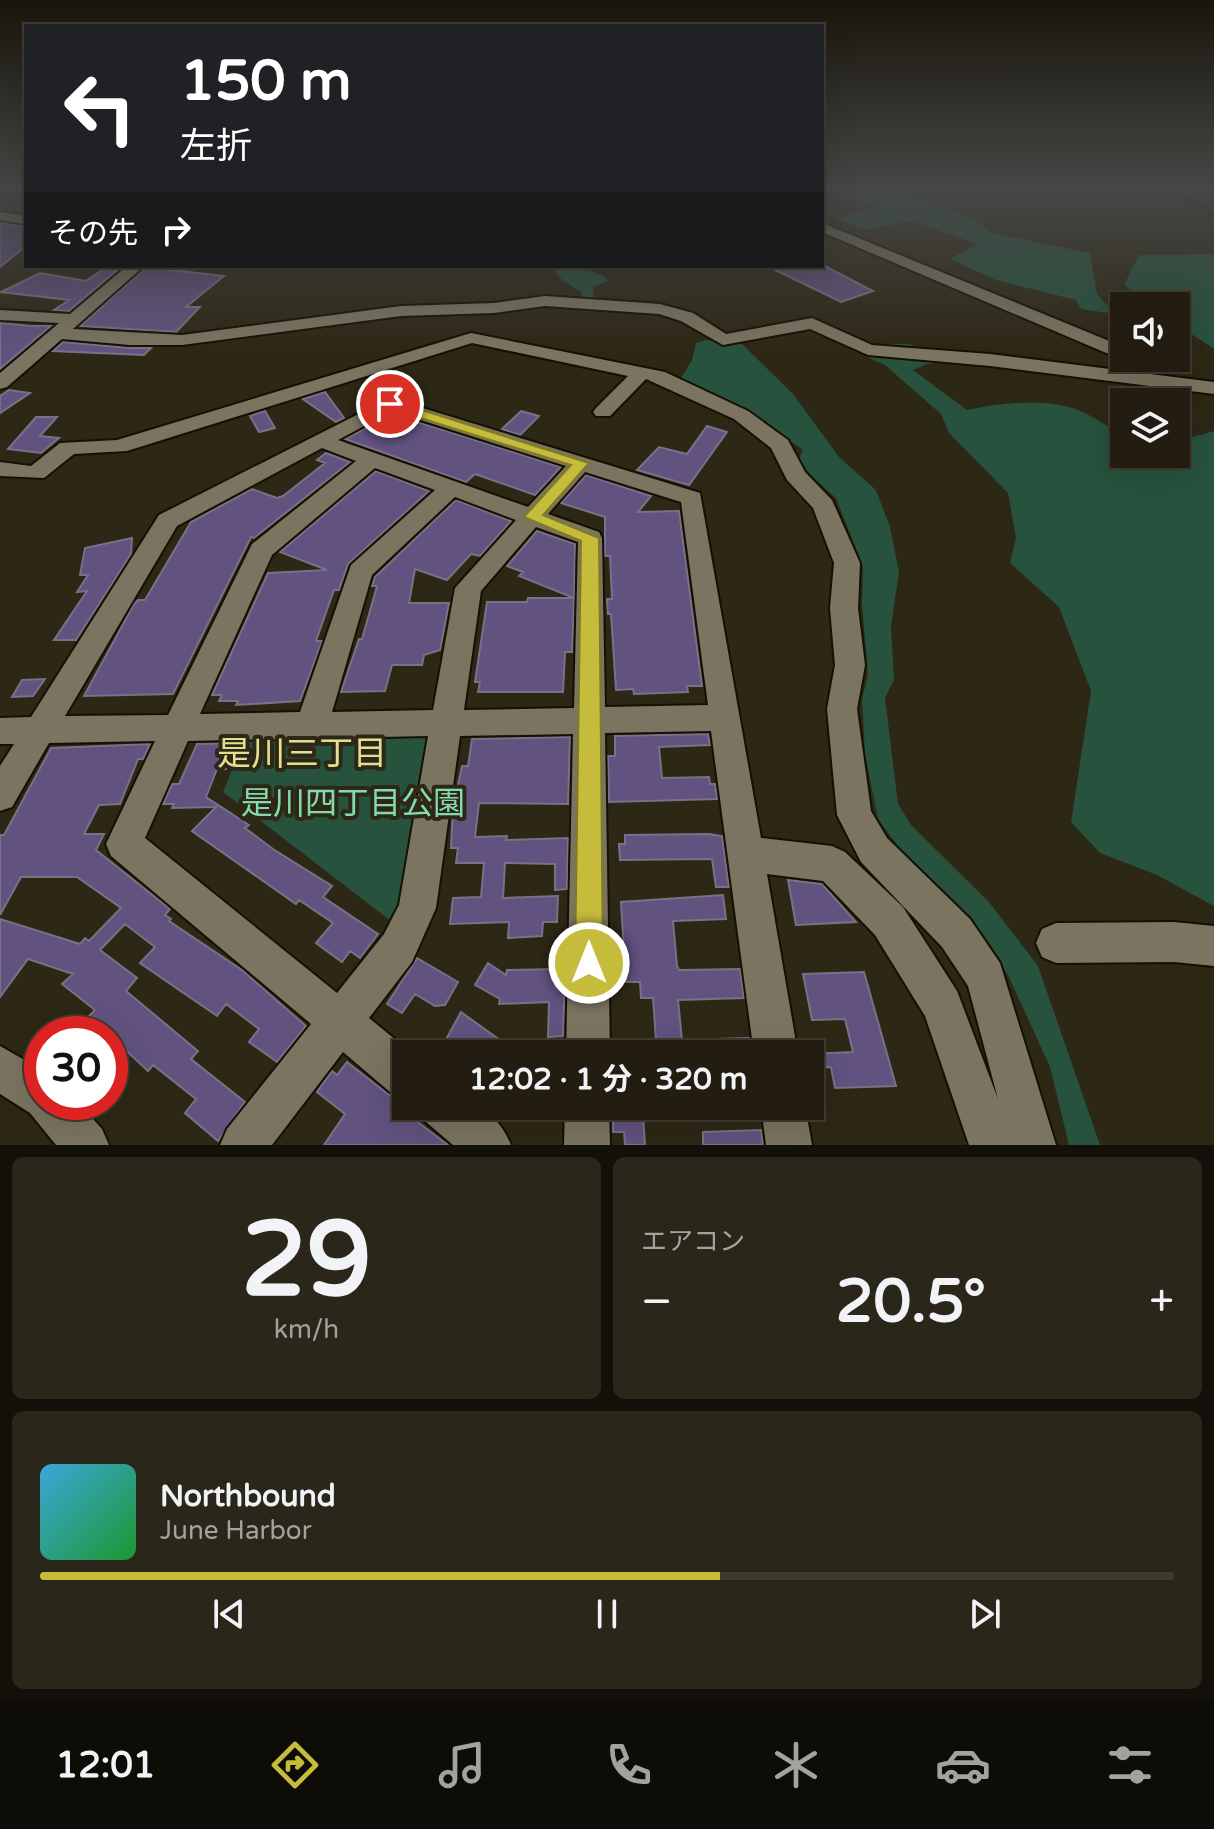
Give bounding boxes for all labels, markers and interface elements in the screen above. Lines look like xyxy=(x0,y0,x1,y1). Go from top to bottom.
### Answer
text: 150 m xyxy=(180,48,351,115)
icon: left xyxy=(48,56,152,160)
text: 左折 xyxy=(180,125,252,168)
icon: right xyxy=(154,208,198,252)
text: その先 xyxy=(48,215,138,252)
map controls xyxy=(1110,292,1190,468)
button: sound xyxy=(1110,292,1190,372)
pin xyxy=(356,370,424,438)
icon: arrive xyxy=(368,382,412,426)
button: layers xyxy=(1110,388,1190,468)
district label: 是川三丁目 xyxy=(217,734,387,775)
park label: 是川四丁目公園 xyxy=(241,785,465,823)
position arrow xyxy=(547,921,631,1005)
speed limit sign: 30 xyxy=(24,1016,128,1120)
text: 12:02 · 1 分 · 320 m xyxy=(469,1061,747,1098)
text: 29 xyxy=(241,1199,372,1324)
text: エアコン xyxy=(641,1226,745,1257)
text: 20.5° xyxy=(836,1266,986,1338)
text: − xyxy=(641,1276,672,1329)
text: + xyxy=(1149,1276,1174,1329)
text: km/h xyxy=(274,1314,339,1345)
text: Northbound xyxy=(160,1478,336,1515)
text: June Harbor xyxy=(160,1515,312,1546)
icon: previous xyxy=(207,1592,251,1636)
icon: pause xyxy=(585,1592,629,1636)
icon: next xyxy=(963,1592,1007,1636)
icon: directions xyxy=(267,1737,323,1793)
icon: music xyxy=(434,1737,490,1793)
icon: phone xyxy=(601,1737,657,1793)
icon: climate xyxy=(768,1737,824,1793)
icon: car xyxy=(935,1737,991,1793)
icon: filters xyxy=(1102,1737,1158,1793)
text: 12:01 xyxy=(56,1744,155,1787)

